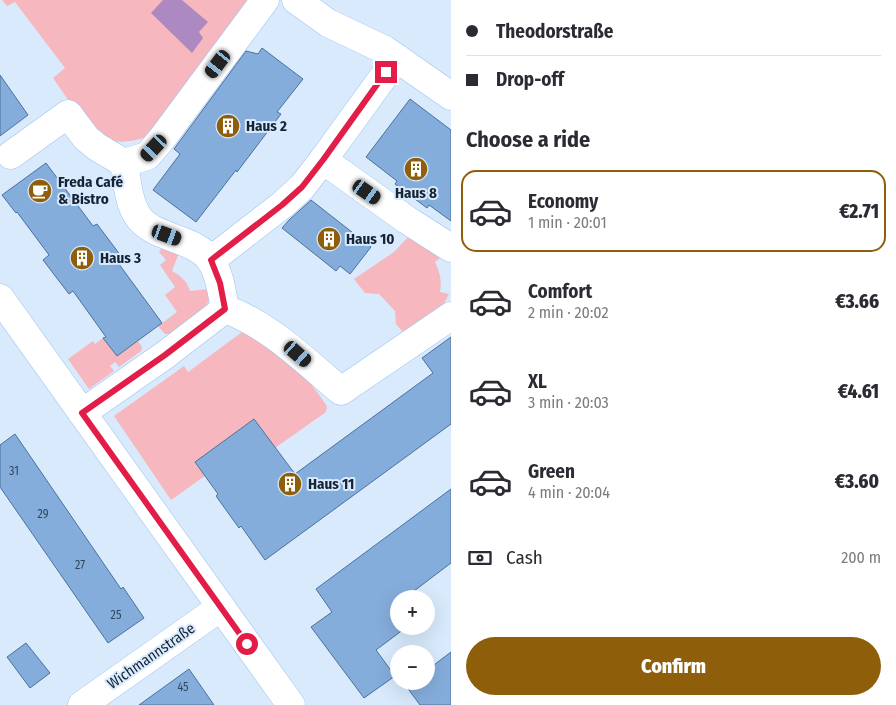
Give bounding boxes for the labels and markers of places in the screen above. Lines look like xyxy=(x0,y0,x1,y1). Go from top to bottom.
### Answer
building icon: Haus 2 xyxy=(215,113,241,139)
place label: Haus 2 xyxy=(246,117,287,135)
building icon: Haus 8 xyxy=(403,156,429,182)
place label: Freda Café & Bistro xyxy=(58,173,123,208)
cafe icon: Freda Café & Bistro xyxy=(27,178,53,204)
place label: Haus 8 xyxy=(395,184,437,202)
building icon: Haus 10 xyxy=(316,226,342,252)
place label: Haus 10 xyxy=(346,230,395,248)
building icon: Haus 3 xyxy=(69,245,95,271)
place label: Haus 3 xyxy=(100,249,141,267)
building icon: Haus 11 xyxy=(277,471,303,497)
place label: Haus 11 xyxy=(308,475,354,493)

